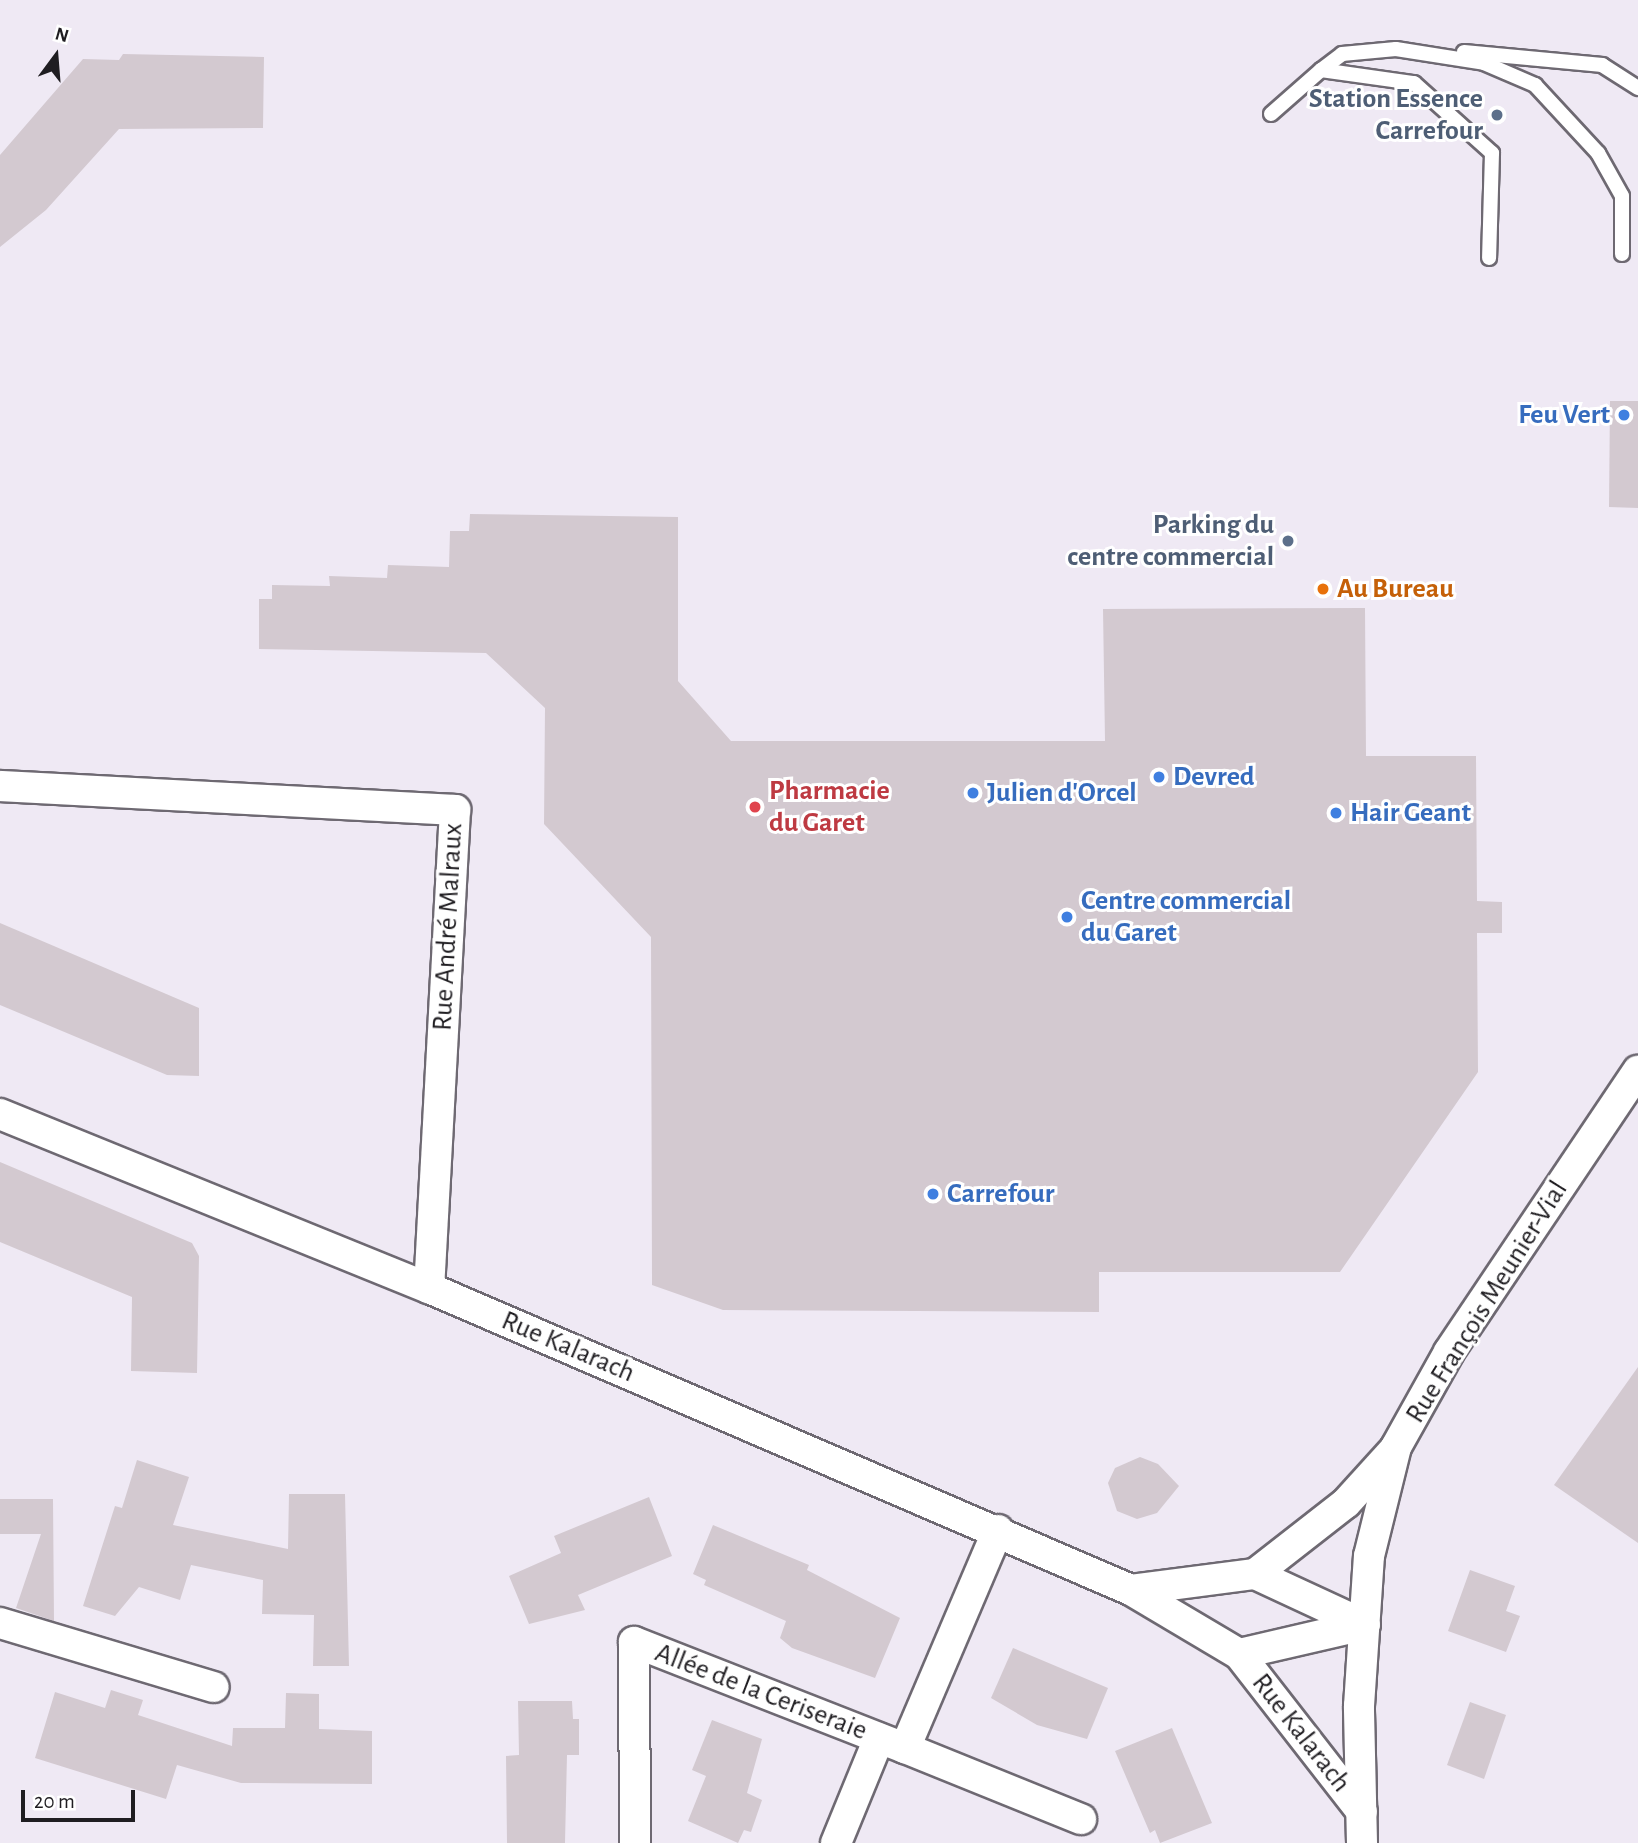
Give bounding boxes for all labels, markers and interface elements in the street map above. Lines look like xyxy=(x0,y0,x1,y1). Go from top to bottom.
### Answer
north arrow xyxy=(21,21,91,91)
text: N xyxy=(53,24,71,46)
place label: Station Essence Carrefour xyxy=(1309,82,1483,148)
marker: Station Essence Carrefour xyxy=(1489,107,1505,123)
place label: Feu Vert xyxy=(1518,398,1610,432)
marker: Feu Vert xyxy=(1616,407,1632,423)
place label: Parking du centre commercial xyxy=(1067,508,1274,574)
marker: Parking du centre commercial xyxy=(1280,533,1296,549)
place label: Au Bureau xyxy=(1337,572,1454,606)
marker: Au Bureau xyxy=(1315,581,1331,597)
place label: Devred xyxy=(1173,760,1255,794)
marker: Devred xyxy=(1151,769,1167,785)
place label: Pharmacie du Garet xyxy=(769,774,890,840)
place label: Julien d'Orcel xyxy=(987,776,1137,810)
marker: Julien d'Orcel xyxy=(965,785,981,801)
place label: Hair Geant xyxy=(1350,796,1471,830)
marker: Pharmacie du Garet xyxy=(747,799,763,815)
marker: Hair Geant xyxy=(1328,805,1344,821)
street label: Rue André Malraux xyxy=(426,822,470,1032)
place label: Centre commercial du Garet xyxy=(1081,884,1291,950)
marker: Centre commercial du Garet xyxy=(1059,909,1075,925)
street label: Rue François Meunier-Vial xyxy=(1399,1175,1575,1429)
place label: Carrefour xyxy=(947,1177,1054,1211)
marker: Carrefour xyxy=(925,1186,941,1202)
street label: Rue Kalarach xyxy=(496,1304,640,1390)
street label: Allée de la Ceriseraie xyxy=(650,1636,872,1748)
street label: Rue Kalarach xyxy=(1244,1667,1358,1799)
scale bar xyxy=(24,1776,138,1820)
text: 20 m xyxy=(34,1791,75,1812)

